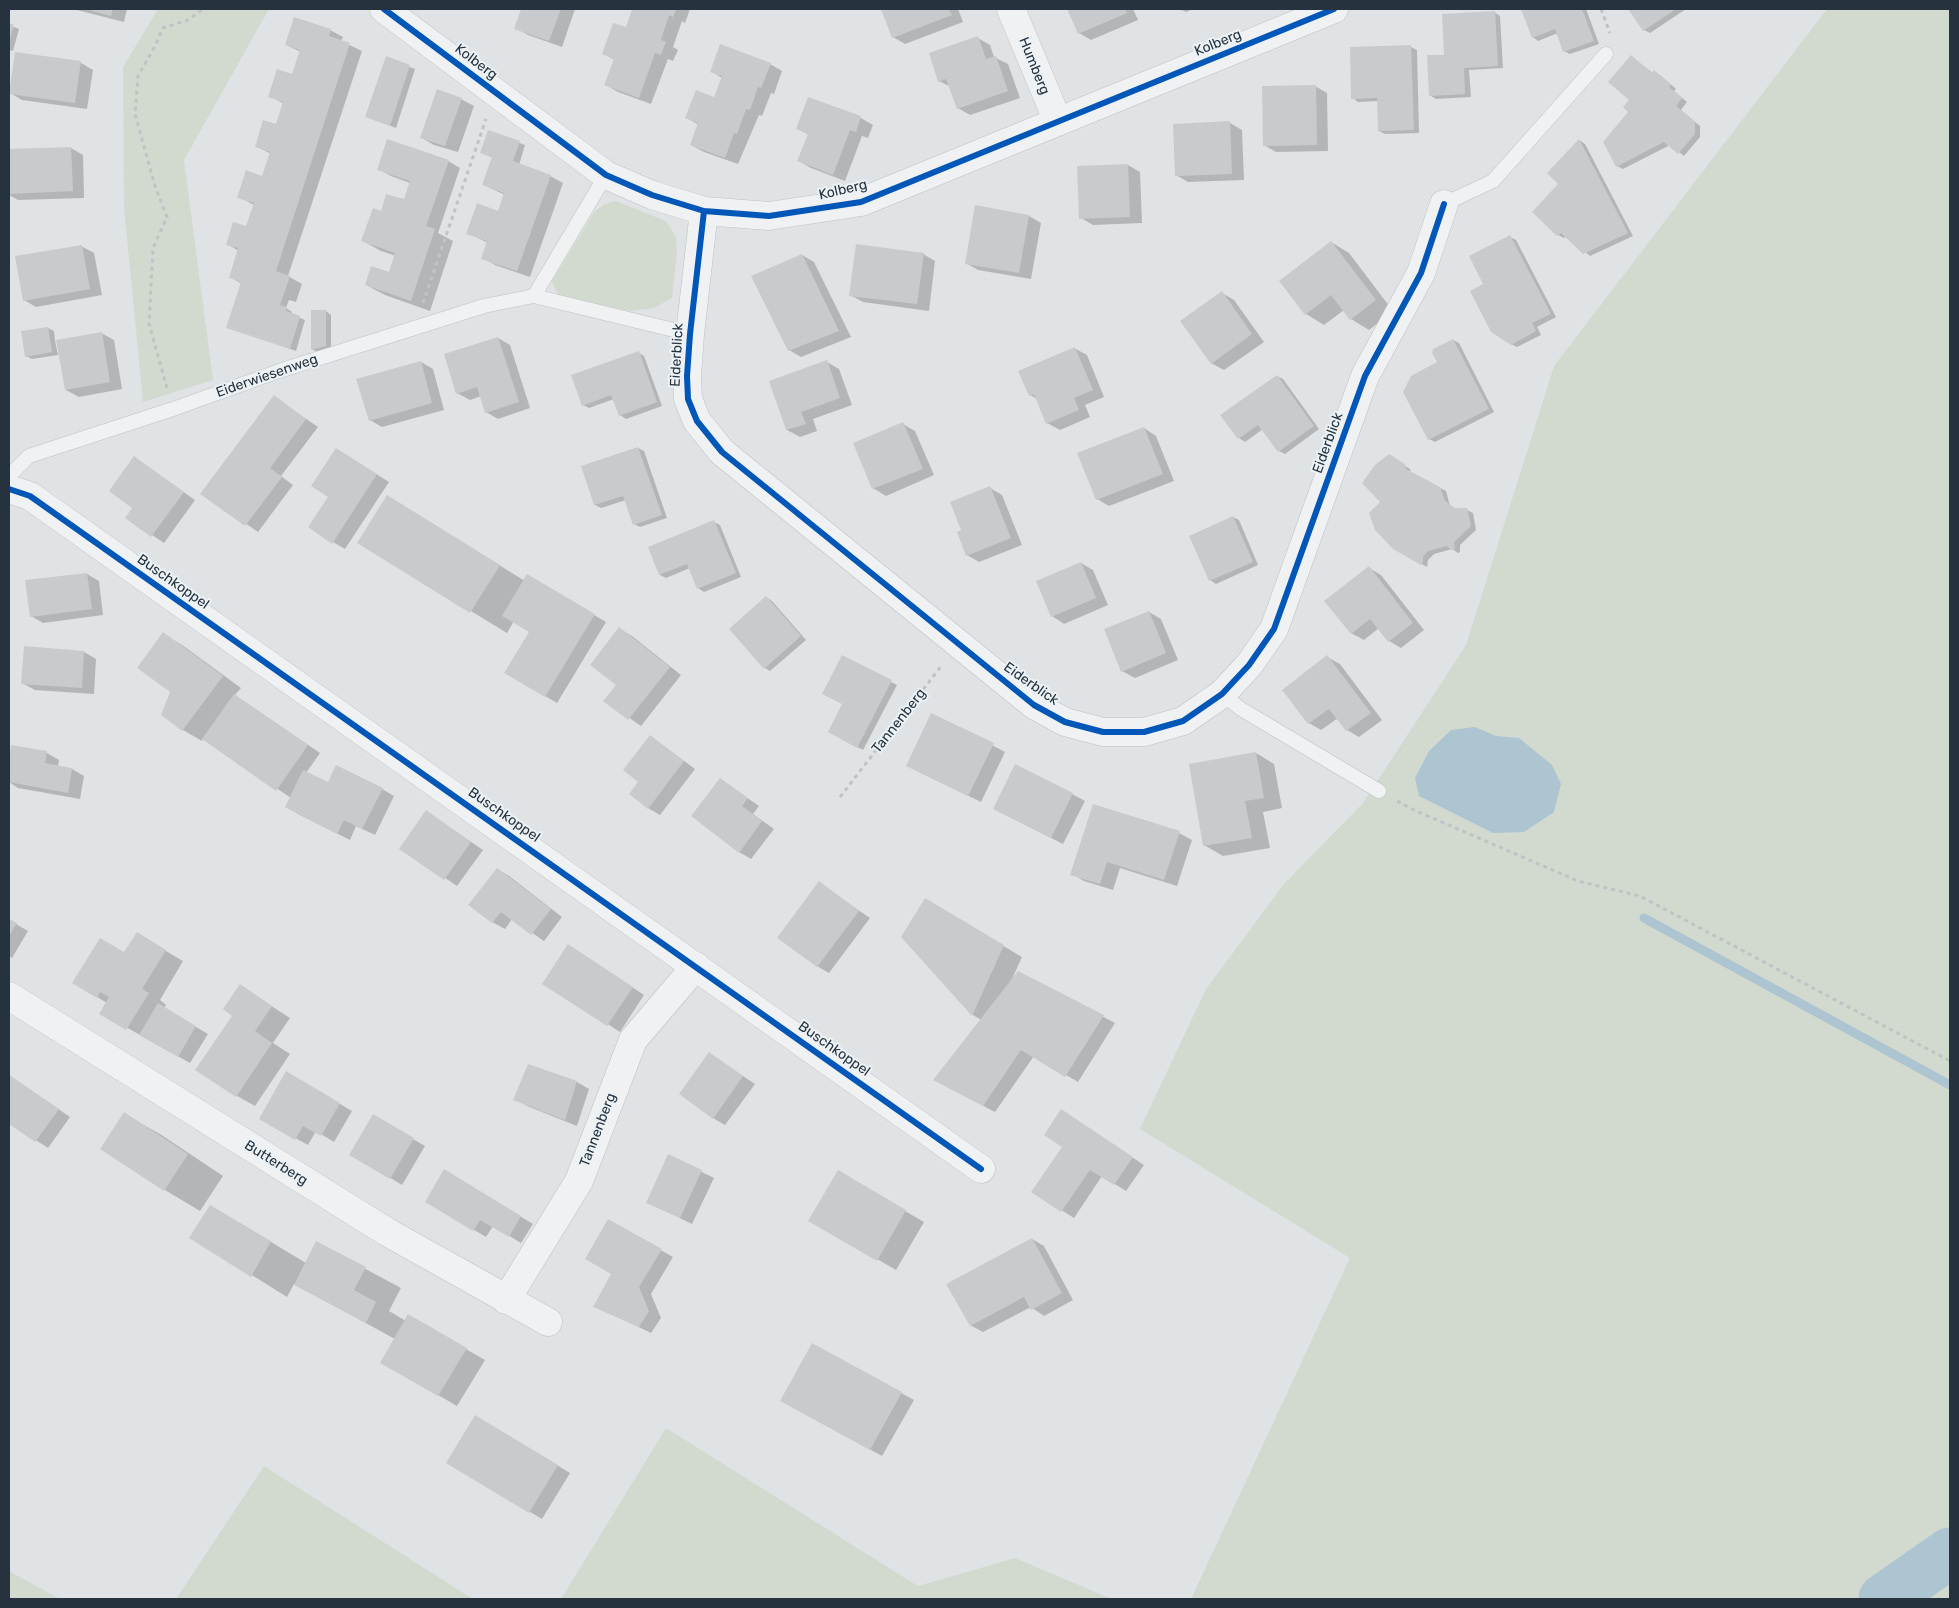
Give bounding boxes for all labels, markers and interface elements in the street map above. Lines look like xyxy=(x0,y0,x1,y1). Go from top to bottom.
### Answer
street label: Kolberg xyxy=(1192,26,1244,60)
street label: Humberg xyxy=(1015,35,1053,97)
street label: Kolberg xyxy=(451,41,501,83)
street label: Kolberg xyxy=(817,176,869,204)
street label: Eiderblick xyxy=(667,323,687,387)
street label: Eiderwiesenweg xyxy=(214,351,320,401)
street label: Eiderblick xyxy=(1309,410,1347,476)
street label: Buschkoppel xyxy=(134,551,212,613)
street label: Eiderblick xyxy=(1000,659,1062,709)
street label: Tannenberg xyxy=(869,685,929,757)
street label: Buschkoppel xyxy=(465,784,543,846)
street label: Buschkoppel xyxy=(795,1018,873,1080)
street label: Tannenberg xyxy=(576,1091,620,1169)
street label: Butterberg xyxy=(241,1137,311,1189)

